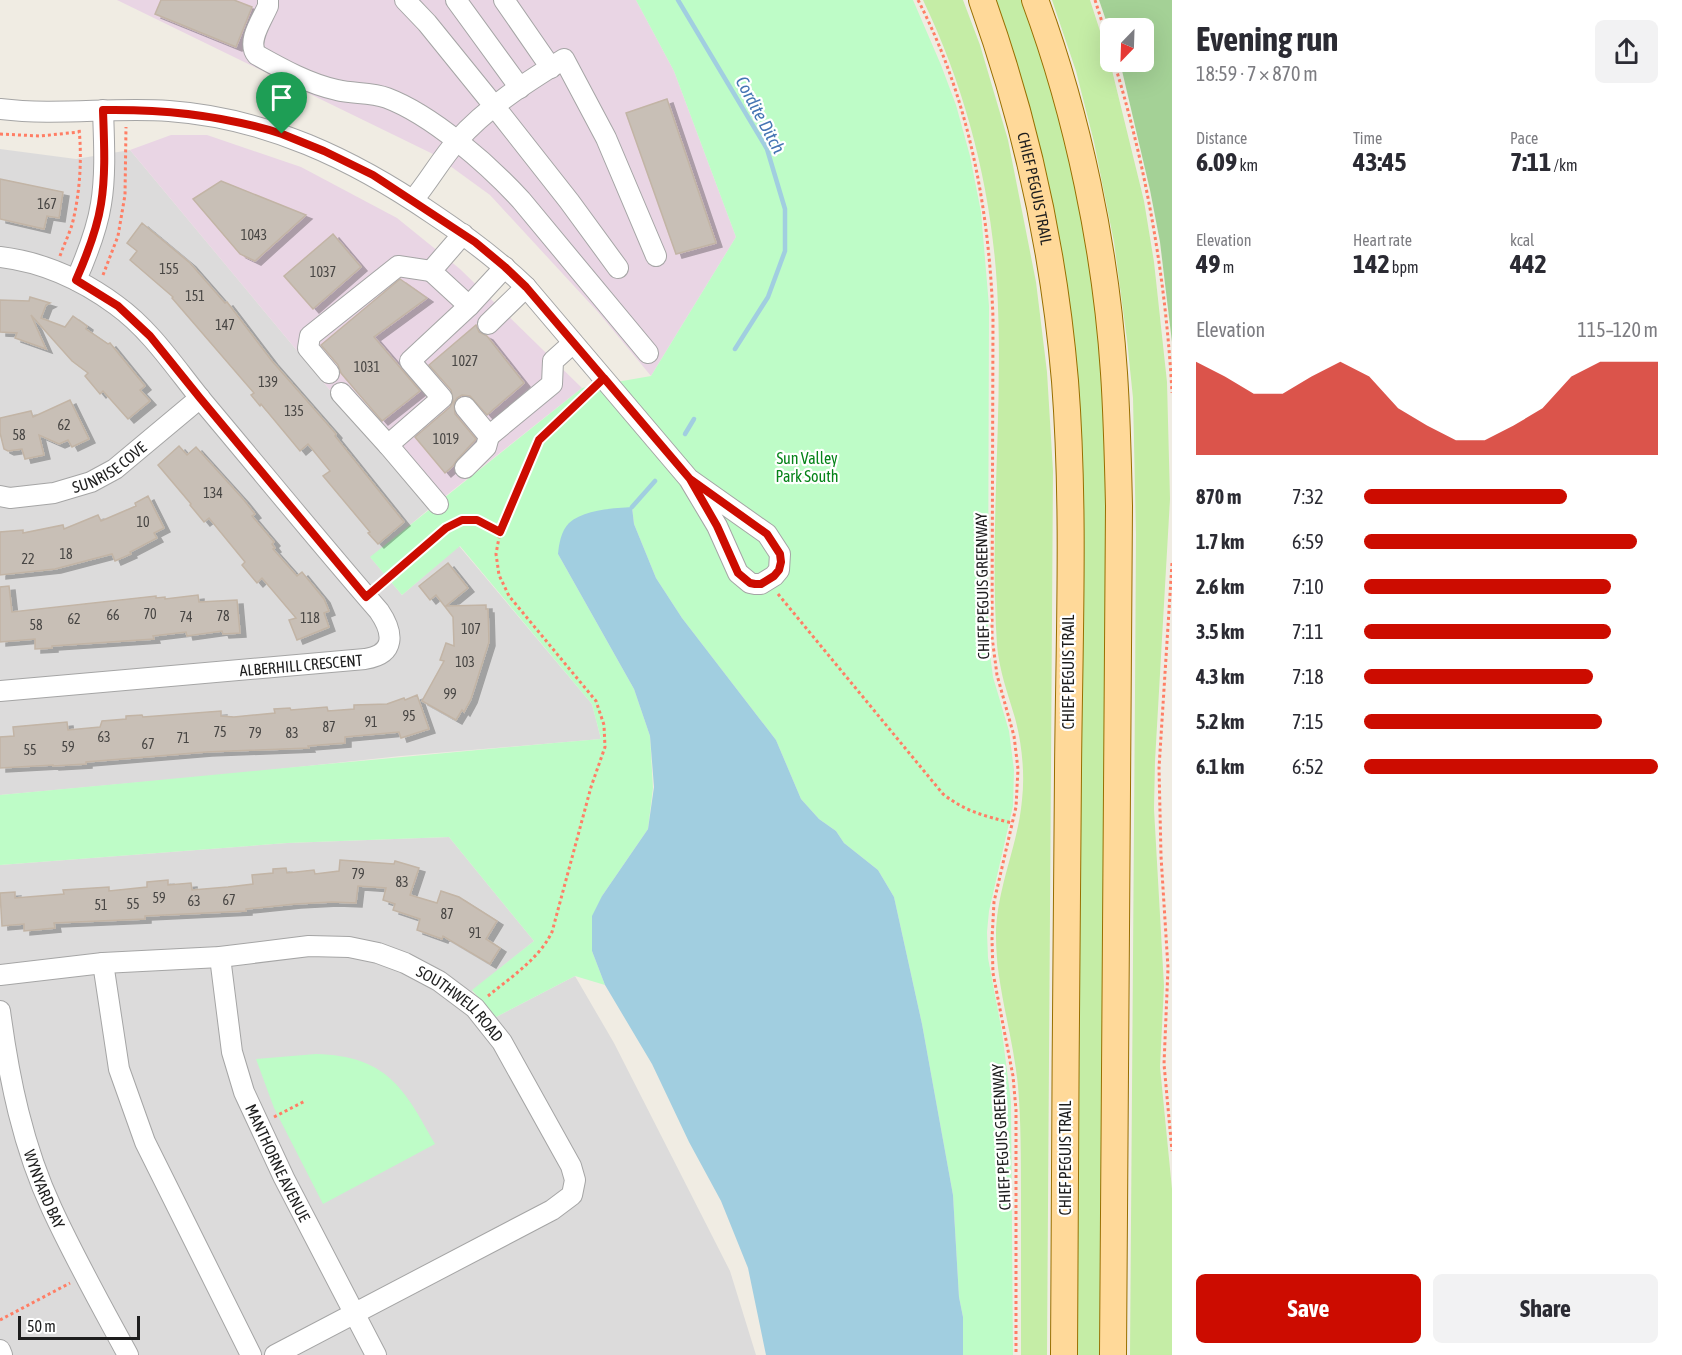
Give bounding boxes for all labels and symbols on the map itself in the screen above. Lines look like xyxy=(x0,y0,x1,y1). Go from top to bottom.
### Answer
north arrow xyxy=(1100,18,1154,72)
pin xyxy=(256,72,307,134)
water label: Cordite Ditch xyxy=(731,73,790,157)
street label: CHIEF PEGUIS TRAIL xyxy=(1014,130,1056,247)
house number: 167 xyxy=(37,196,57,212)
house number: 1043 xyxy=(241,227,267,243)
house number: 155 xyxy=(159,261,179,277)
house number: 1037 xyxy=(310,264,336,280)
house number: 151 xyxy=(185,288,205,304)
house number: 147 xyxy=(215,317,235,333)
house number: 1027 xyxy=(452,353,478,369)
house number: 1031 xyxy=(354,359,380,375)
house number: 139 xyxy=(258,374,278,390)
house number: 135 xyxy=(284,403,304,419)
house number: 62 xyxy=(57,417,71,433)
house number: 58 xyxy=(12,427,26,443)
house number: 1019 xyxy=(433,431,459,447)
street label: SUNRISE COVE xyxy=(70,438,150,496)
park label: Sun Valley Park South xyxy=(775,449,839,485)
house number: 134 xyxy=(203,485,223,501)
street label: CHIEF PEGUIS GREENWAY xyxy=(972,512,992,659)
house number: 10 xyxy=(136,514,150,530)
house number: 18 xyxy=(59,546,73,562)
house number: 22 xyxy=(21,551,35,567)
house number: 70 xyxy=(143,606,157,622)
house number: 66 xyxy=(106,607,120,623)
house number: 78 xyxy=(216,608,230,624)
house number: 74 xyxy=(179,609,193,625)
house number: 118 xyxy=(300,610,320,626)
house number: 62 xyxy=(67,611,81,627)
street label: CHIEF PEGUIS TRAIL xyxy=(1059,614,1077,729)
house number: 58 xyxy=(29,617,43,633)
house number: 107 xyxy=(461,621,481,637)
street label: ALBERHILL CRESCENT xyxy=(239,651,363,679)
house number: 103 xyxy=(455,654,475,670)
house number: 99 xyxy=(443,686,457,702)
house number: 95 xyxy=(402,708,416,724)
house number: 91 xyxy=(364,714,378,730)
house number: 87 xyxy=(322,719,336,735)
house number: 75 xyxy=(213,724,227,740)
house number: 79 xyxy=(248,725,262,741)
house number: 83 xyxy=(285,725,299,741)
house number: 63 xyxy=(97,729,111,745)
house number: 71 xyxy=(176,730,190,746)
house number: 67 xyxy=(141,736,155,752)
house number: 59 xyxy=(61,739,75,755)
house number: 55 xyxy=(23,742,37,758)
house number: 79 xyxy=(351,866,365,882)
house number: 83 xyxy=(395,874,409,890)
house number: 59 xyxy=(152,890,166,906)
house number: 67 xyxy=(222,892,236,908)
house number: 63 xyxy=(187,893,201,909)
house number: 55 xyxy=(126,896,140,912)
house number: 51 xyxy=(94,897,108,913)
house number: 87 xyxy=(440,906,454,922)
house number: 91 xyxy=(468,925,482,941)
street label: SOUTHWELL ROAD xyxy=(414,962,507,1045)
street label: CHIEF PEGUIS GREENWAY xyxy=(988,1062,1014,1211)
street label: CHIEF PEGUIS TRAIL xyxy=(1056,1100,1074,1215)
street label: MANTHORNE AVENUE xyxy=(242,1101,314,1225)
street label: WYNYARD BAY xyxy=(21,1147,69,1232)
scale bar xyxy=(18,1313,140,1340)

